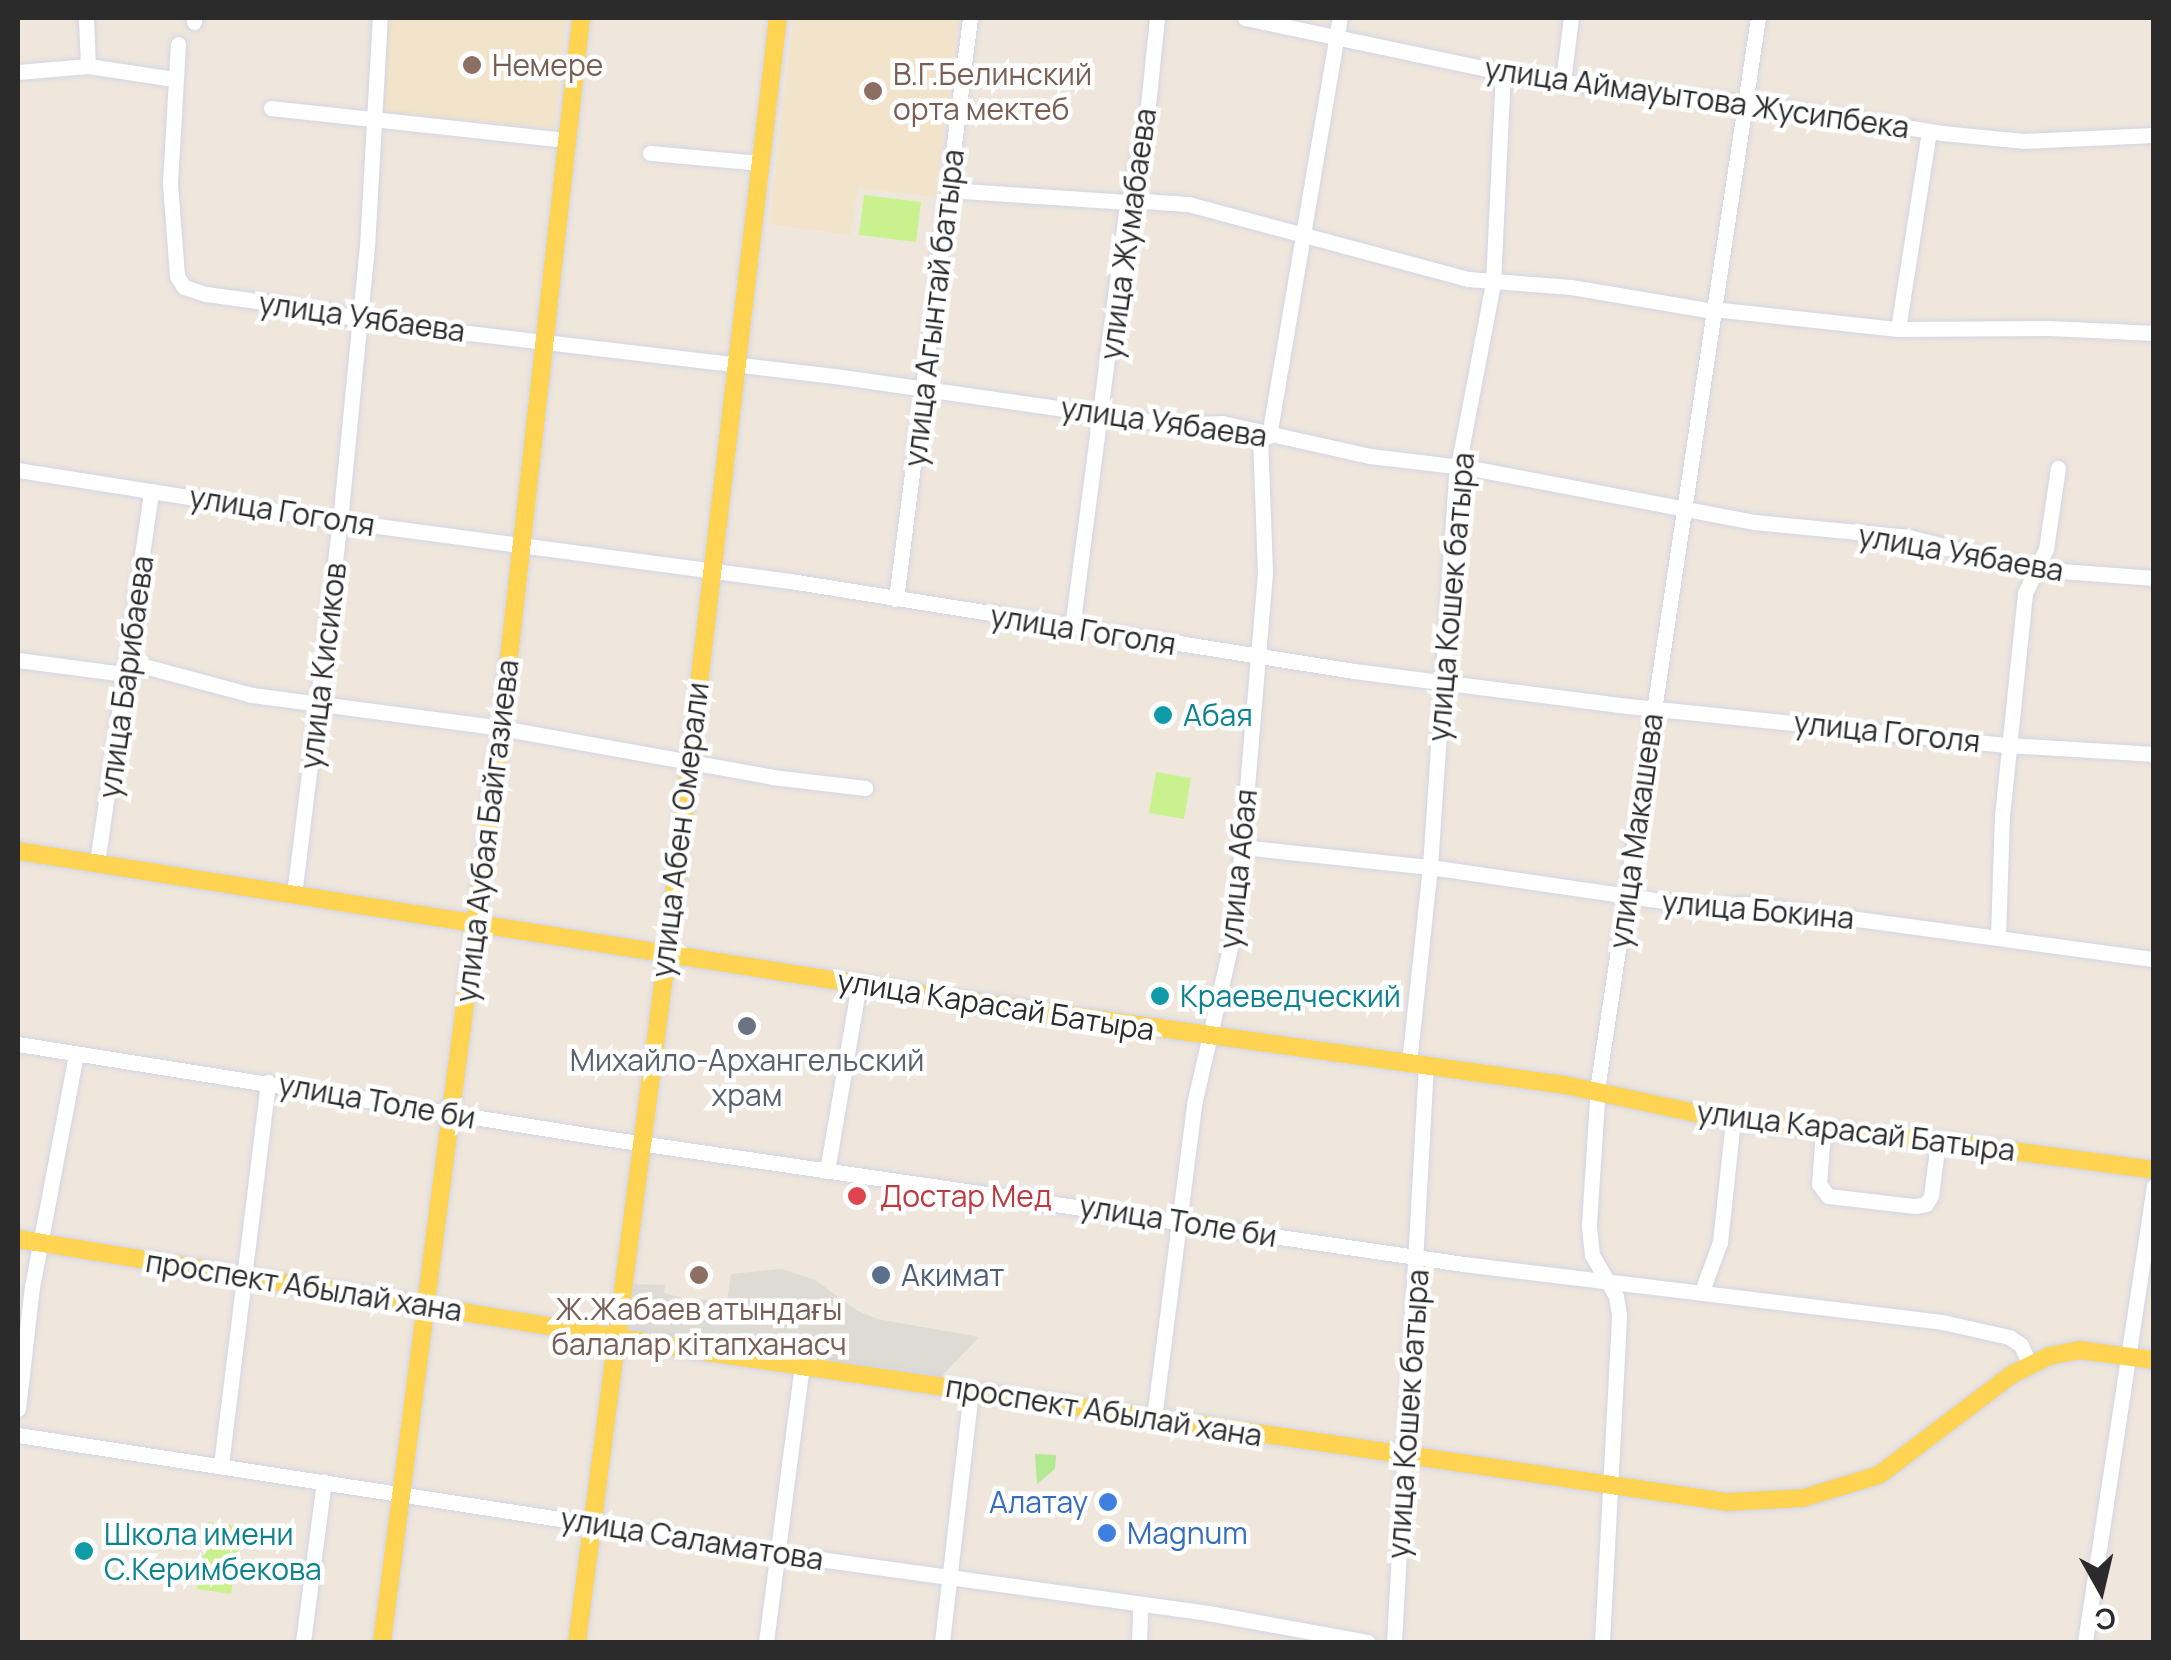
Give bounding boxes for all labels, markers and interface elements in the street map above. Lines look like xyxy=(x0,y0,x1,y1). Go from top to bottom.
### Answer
place label: Немере xyxy=(492,47,603,83)
street label: улица Аймауытова Жусипбека xyxy=(1482,50,1912,146)
marker: Немере xyxy=(461,54,483,76)
place label: В.Г.Белинский орта мектеб xyxy=(893,56,1092,126)
marker: В.Г.Белинский орта мектеб xyxy=(862,80,884,102)
street label: улица Жумабаева xyxy=(1093,106,1163,362)
street label: улица Агынтай батыра xyxy=(897,147,971,469)
street label: улица Уябаева xyxy=(256,285,468,349)
street label: улица Уябаева xyxy=(1058,390,1270,454)
street label: улица Кошек батыра xyxy=(1420,451,1482,743)
street label: улица Гоголя xyxy=(187,479,377,543)
street label: улица Уябаева xyxy=(1855,517,2067,589)
street label: улица Барибаева xyxy=(91,553,161,801)
street label: улица Кисиков xyxy=(292,561,354,771)
street label: улица Гоголя xyxy=(988,598,1178,662)
street label: улица Аубая Байгазиева xyxy=(448,657,526,1005)
street label: улица Абен Омерали xyxy=(644,680,716,980)
place label: Абая xyxy=(1183,697,1253,733)
marker: Абая xyxy=(1152,704,1174,726)
street label: улица Гоголя xyxy=(1792,704,1982,760)
street label: улица Макашева xyxy=(1602,711,1670,951)
street label: улица Абая xyxy=(1212,787,1264,951)
street label: улица Бокина xyxy=(1660,884,1856,936)
street label: улица Карасай Батыра xyxy=(835,962,1157,1048)
place label: Краеведческий xyxy=(1180,978,1401,1014)
marker: Краеведческий xyxy=(1149,985,1171,1007)
marker: Михайло-Архангельский храм xyxy=(736,1015,758,1037)
place label: Михайло-Архангельский храм xyxy=(570,1042,924,1112)
street label: улица Толе би xyxy=(276,1066,478,1136)
street label: улица Карасай Батыра xyxy=(1695,1094,2017,1168)
place label: Достар Мед xyxy=(880,1178,1052,1214)
marker: Достар Мед xyxy=(844,1183,870,1209)
street label: улица Толе би xyxy=(1077,1188,1279,1254)
street label: проспект Абылай хана xyxy=(143,1243,465,1329)
place label: Акимат xyxy=(901,1257,1005,1293)
marker: Ж.Жабаев атындағы балалар кітапханасч xyxy=(688,1264,710,1286)
marker: Акимат xyxy=(870,1264,892,1286)
street label: улица Кошек батыра xyxy=(1380,1268,1436,1560)
place label: Ж.Жабаев атындағы балалар кітапханасч xyxy=(551,1291,847,1362)
street label: проспект Абылай хана xyxy=(943,1368,1265,1454)
place label: Алатау xyxy=(989,1484,1088,1520)
marker: Алатау xyxy=(1097,1491,1119,1513)
street label: улица Саламатова xyxy=(558,1500,826,1578)
place label: Magnum xyxy=(1127,1515,1248,1551)
place label: Школа имени С.Керимбекова xyxy=(104,1516,322,1586)
marker: Magnum xyxy=(1096,1522,1118,1544)
marker: Школа имени С.Керимбекова xyxy=(73,1540,95,1562)
north arrow xyxy=(2051,1540,2151,1640)
text: С xyxy=(2092,1599,2118,1640)

